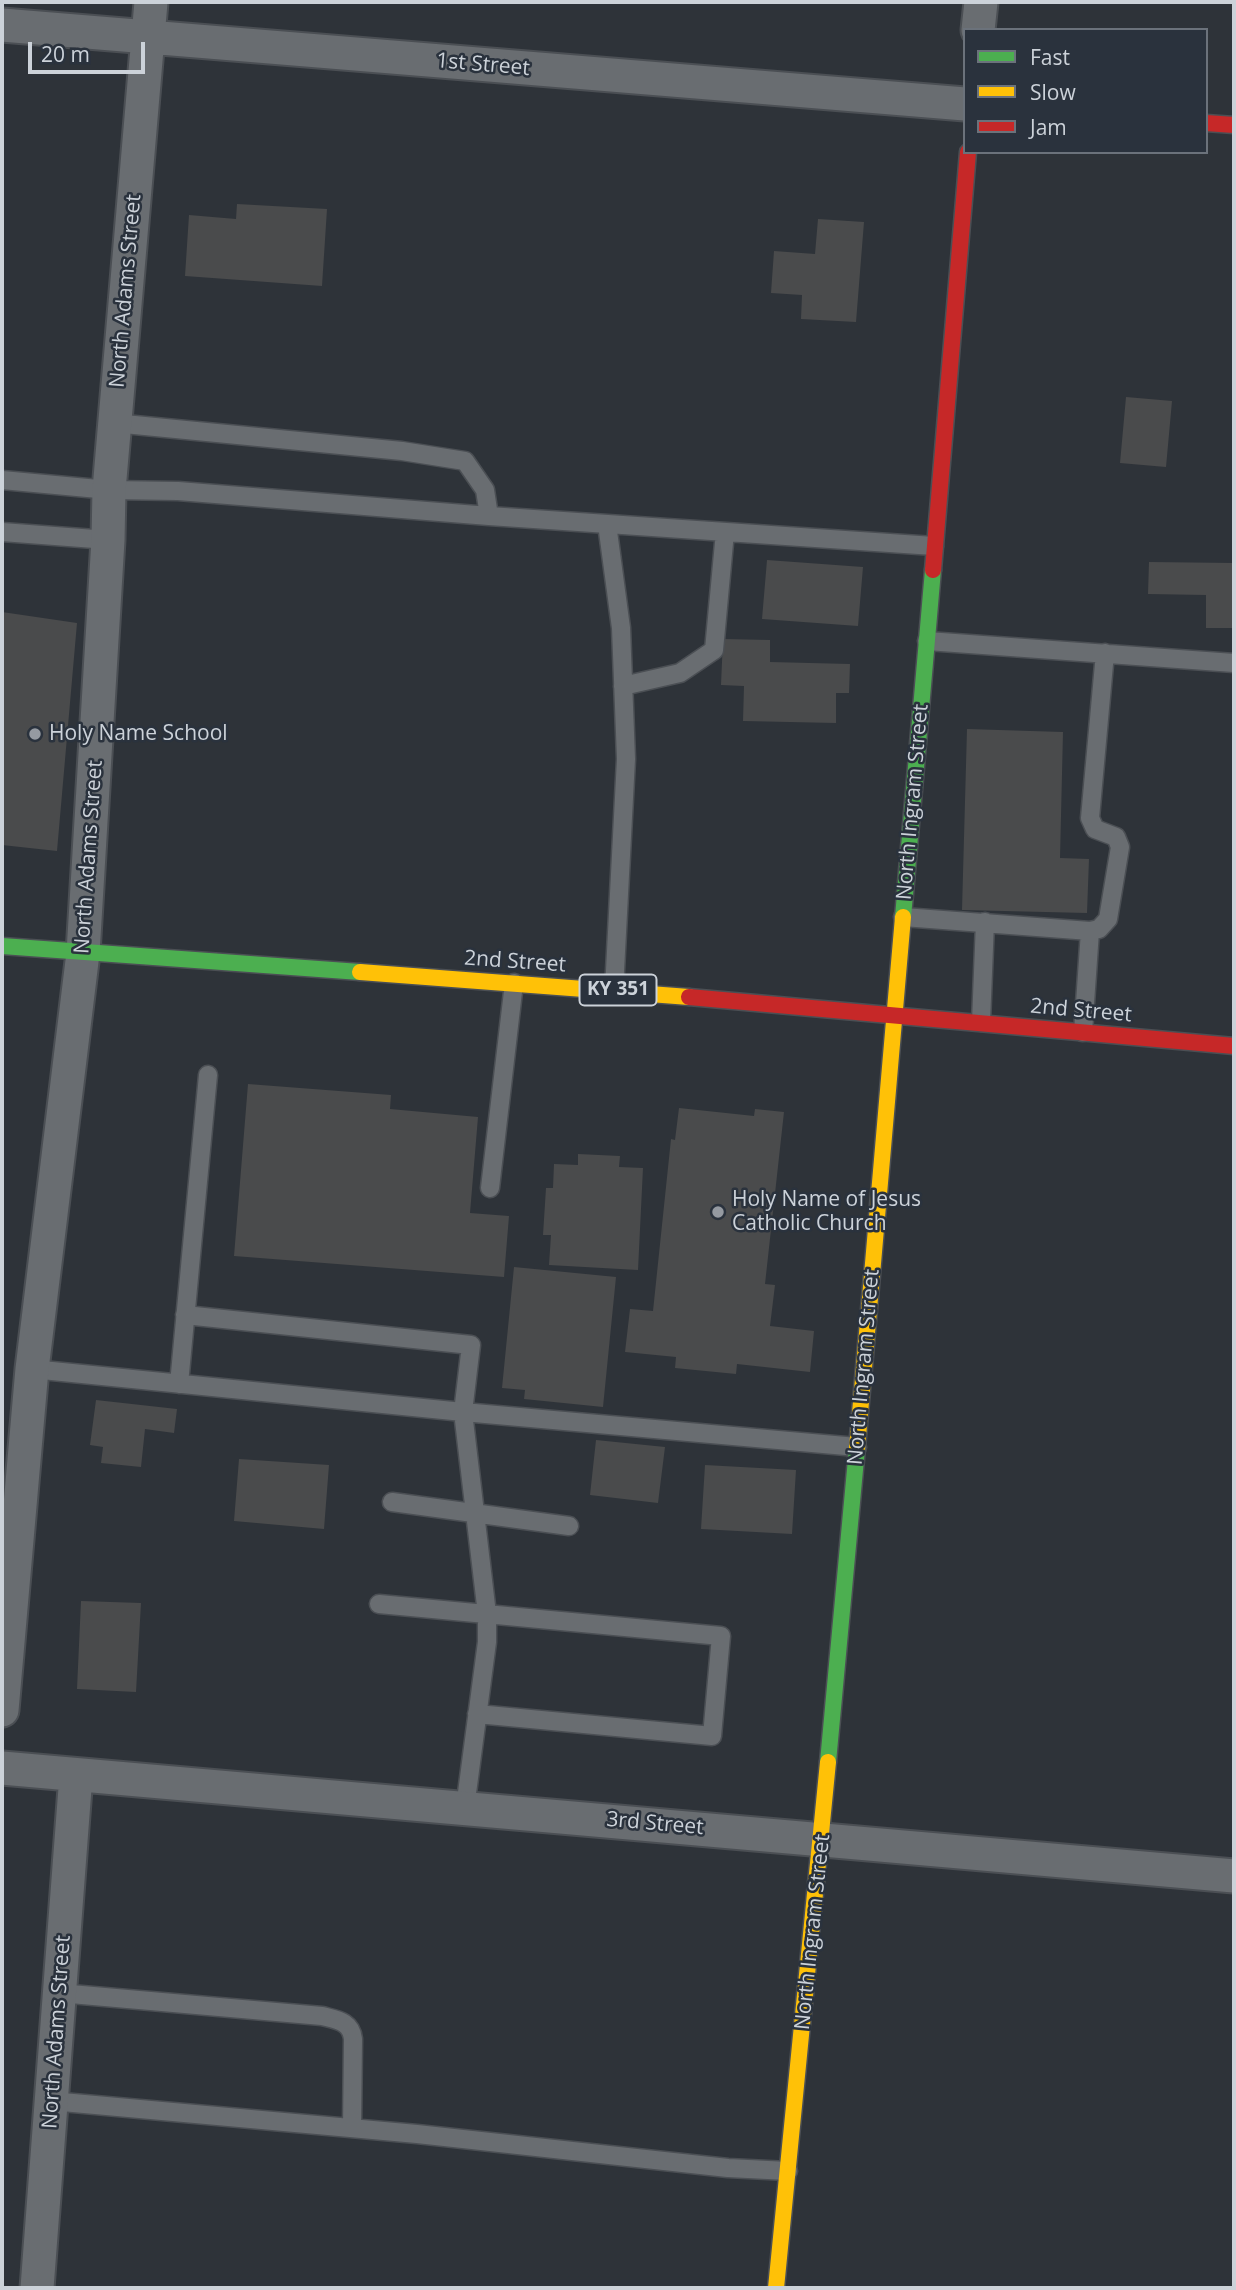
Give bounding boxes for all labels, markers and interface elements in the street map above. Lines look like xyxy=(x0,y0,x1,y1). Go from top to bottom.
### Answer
scale bar xyxy=(32,28,149,72)
legend xyxy=(963,28,1208,154)
text: 20 m xyxy=(41,40,90,68)
text: Fast xyxy=(1030,43,1070,71)
street label: 1st Street xyxy=(435,48,531,82)
text: Slow xyxy=(1030,78,1076,106)
text: Jam xyxy=(1030,113,1067,141)
street label: North Adams Street xyxy=(105,193,147,389)
street label: North Ingram Street xyxy=(892,703,934,901)
place label: Holy Name School xyxy=(49,721,228,747)
marker: Holy Name School xyxy=(27,726,43,742)
street label: North Adams Street xyxy=(70,759,108,955)
street label: 2nd Street xyxy=(463,946,567,978)
road number: KY 351 xyxy=(580,974,656,1006)
street label: 2nd Street xyxy=(1029,994,1133,1028)
place label: Holy Name of Jesus Catholic Church xyxy=(732,1187,921,1237)
marker: Holy Name of Jesus Catholic Church xyxy=(710,1204,726,1220)
street label: North Ingram Street xyxy=(843,1268,885,1466)
street label: 3rd Street xyxy=(605,1807,705,1841)
street label: North Ingram Street xyxy=(790,1833,836,2031)
street label: North Adams Street xyxy=(38,1934,76,2130)

